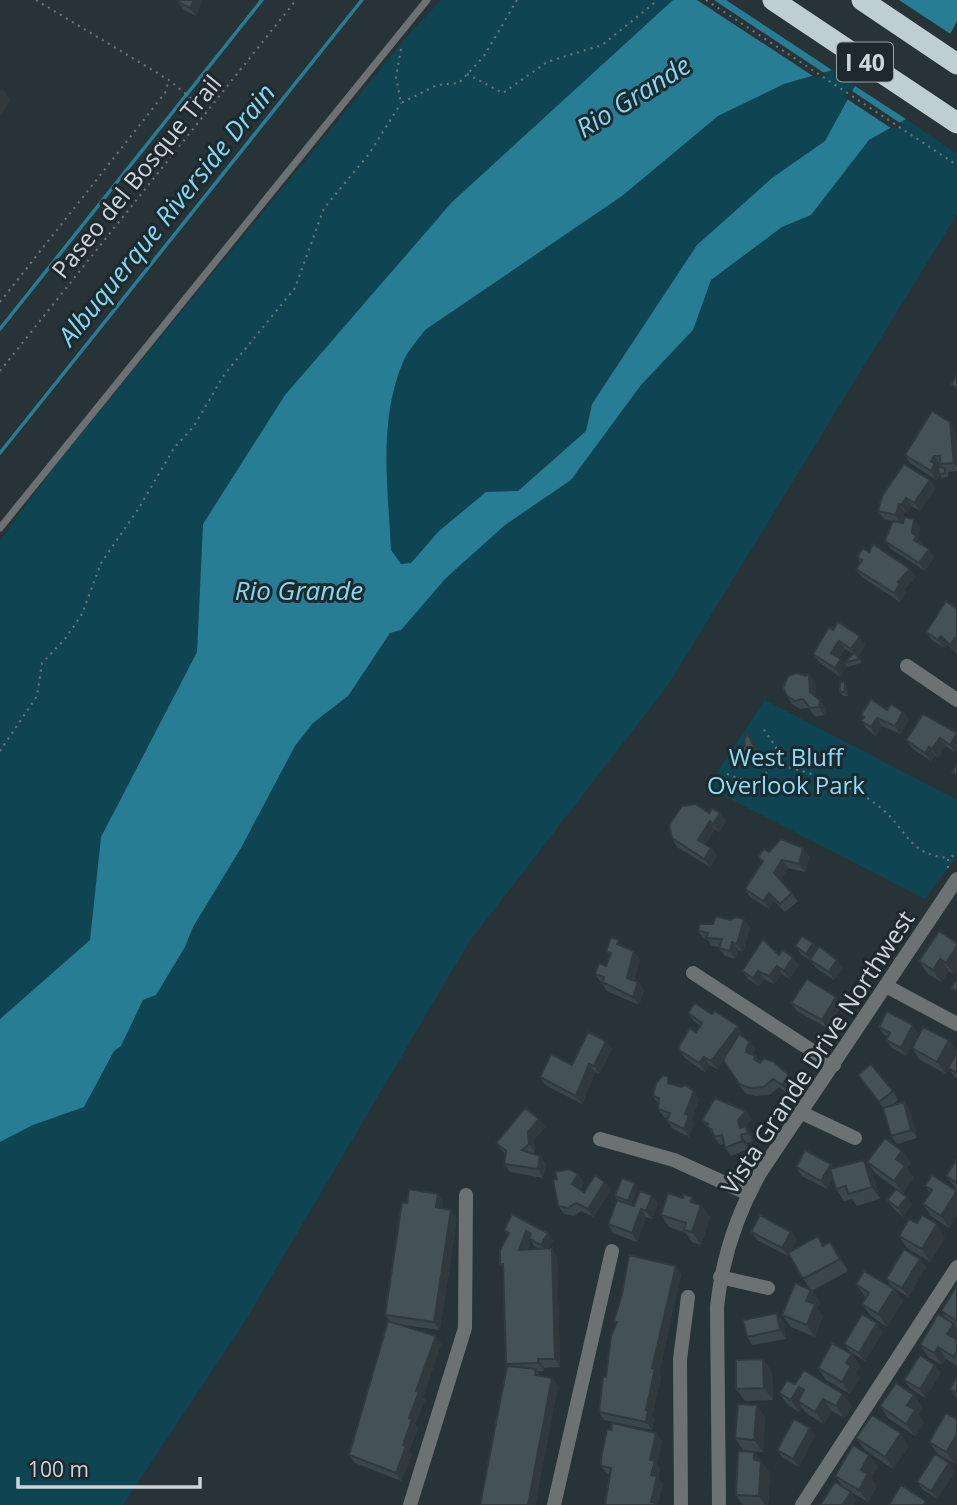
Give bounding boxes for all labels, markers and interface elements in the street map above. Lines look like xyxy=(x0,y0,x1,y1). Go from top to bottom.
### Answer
road number: I 40 xyxy=(837,43,893,82)
water label: Rio Grande xyxy=(569,47,697,145)
street label: Paseo del Bosque Trail xyxy=(44,67,228,285)
water label: Albuquerque Riverside Drain xyxy=(48,76,283,354)
water label: Rio Grande xyxy=(235,572,363,608)
park label: West Bluff Overlook Park xyxy=(707,740,865,801)
street label: Vista Grande Drive Northwest xyxy=(713,904,921,1200)
scale bar xyxy=(18,1446,200,1490)
text: 100 m xyxy=(28,1455,89,1483)

